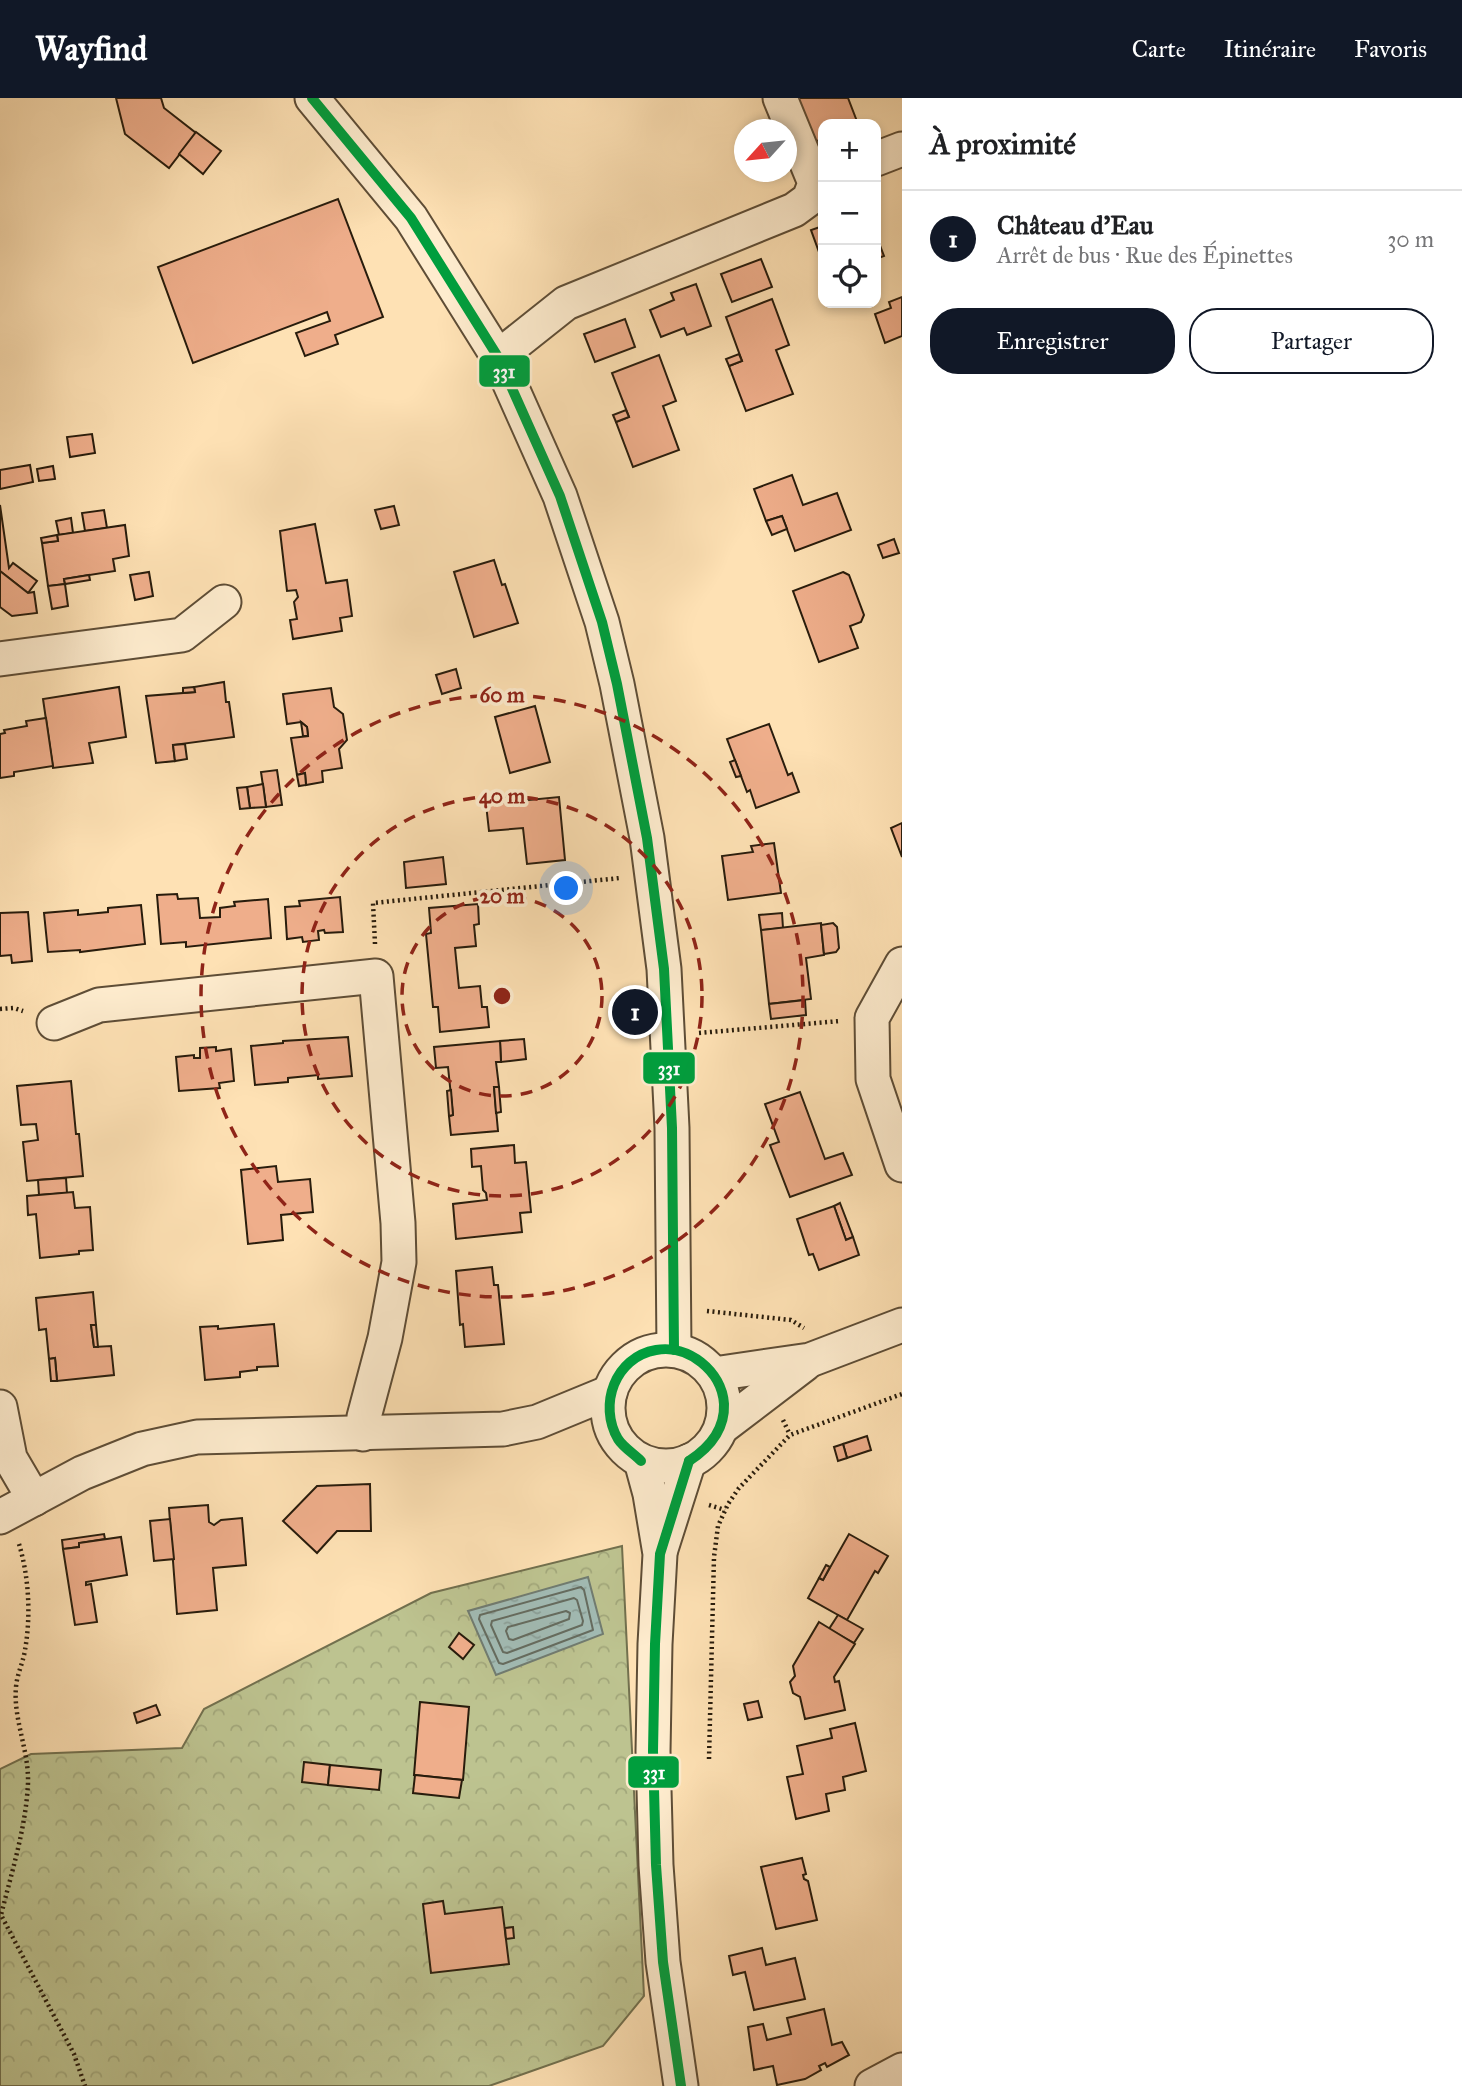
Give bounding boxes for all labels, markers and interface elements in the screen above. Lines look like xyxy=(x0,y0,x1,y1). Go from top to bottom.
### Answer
text: Wayfind xyxy=(35,29,147,69)
text: Carte xyxy=(1132,34,1186,64)
text: Itinéraire xyxy=(1224,34,1316,64)
text: Favoris xyxy=(1354,34,1427,64)
north arrow xyxy=(734,119,797,182)
map controls xyxy=(818,119,881,308)
button: + xyxy=(818,119,881,182)
text: À proximité xyxy=(930,126,1076,162)
button: − xyxy=(818,182,881,245)
text: Château d'Eau xyxy=(997,209,1154,241)
text: 1 xyxy=(948,225,958,253)
text: 30 m xyxy=(1387,225,1434,253)
text: Arrêt de bus · Rue des Épinettes xyxy=(997,241,1293,269)
button: locate xyxy=(818,245,881,308)
button: Enregistrer xyxy=(930,308,1175,374)
button: Partager xyxy=(1189,308,1434,374)
line badge: 331 xyxy=(478,354,531,388)
text: 331 xyxy=(493,360,516,384)
text: 60 m xyxy=(479,682,525,708)
text: 40 m xyxy=(479,783,525,809)
your location xyxy=(549,871,583,905)
text: 20 m xyxy=(480,883,525,909)
centre of rings xyxy=(490,984,514,1008)
pin: 1 xyxy=(612,986,658,1038)
line badge: 331 xyxy=(642,1051,696,1085)
text: 331 xyxy=(658,1057,681,1081)
line badge: 331 xyxy=(627,1755,680,1789)
text: 331 xyxy=(643,1761,666,1785)

